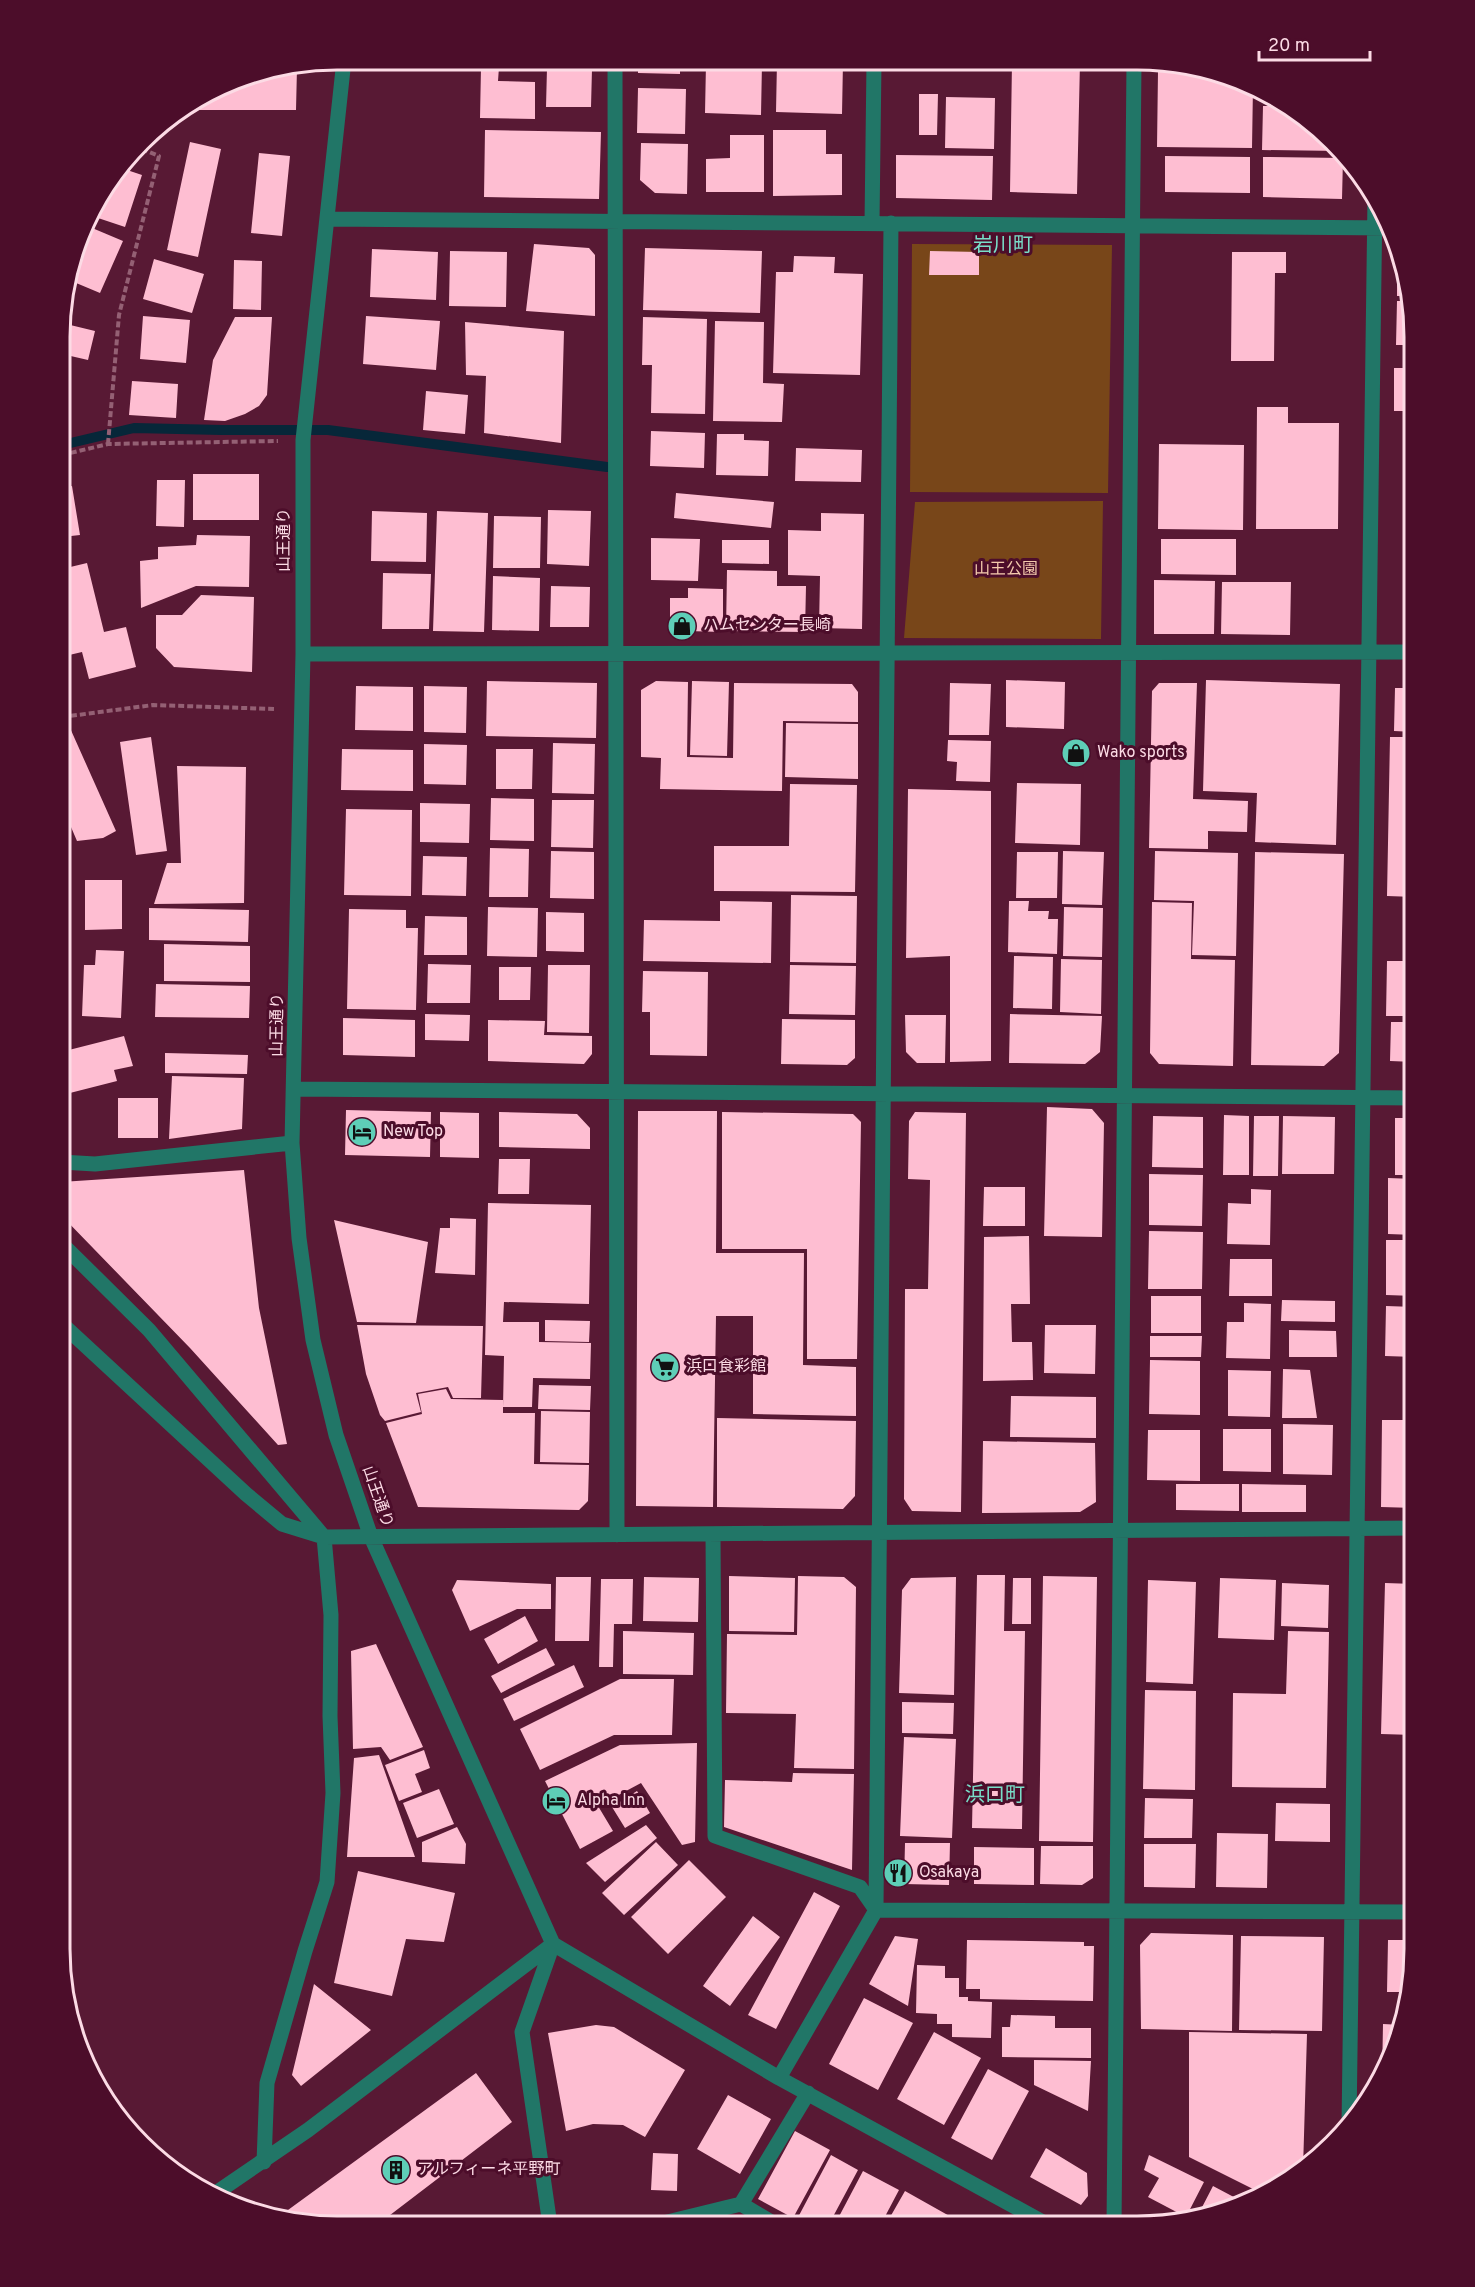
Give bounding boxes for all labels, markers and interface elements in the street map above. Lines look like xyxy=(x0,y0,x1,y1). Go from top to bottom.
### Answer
scale bar xyxy=(1259,24,1370,62)
text: 20 m xyxy=(1268,35,1310,58)
district label: 岩川町 xyxy=(973,233,1033,259)
street label: 山王通り xyxy=(275,508,295,572)
park label: 山王公園 xyxy=(974,560,1038,580)
shop icon: ハムセンター長崎 xyxy=(666,610,698,642)
place label: ハムセンター長崎 xyxy=(703,616,831,636)
shop icon: Wako sports xyxy=(1060,737,1092,769)
place label: Wako sports xyxy=(1097,743,1185,763)
street label: 山王通り xyxy=(267,993,289,1057)
hotel icon: New Top xyxy=(346,1116,378,1148)
place label: New Top xyxy=(383,1122,443,1142)
supermarket icon: 浜口食彩館 xyxy=(649,1351,681,1383)
place label: 浜口食彩館 xyxy=(686,1357,766,1377)
street label: 山王通り xyxy=(357,1463,397,1531)
district label: 浜口町 xyxy=(965,1783,1025,1809)
hotel icon: Alpha Inn xyxy=(540,1785,572,1817)
place label: Alpha Inn xyxy=(577,1791,645,1811)
restaurant icon: Osakaya xyxy=(882,1857,914,1889)
place label: Osakaya xyxy=(919,1863,979,1883)
building icon: アルフィーネ平野町 xyxy=(380,2154,412,2186)
place label: アルフィーネ平野町 xyxy=(417,2160,561,2180)

